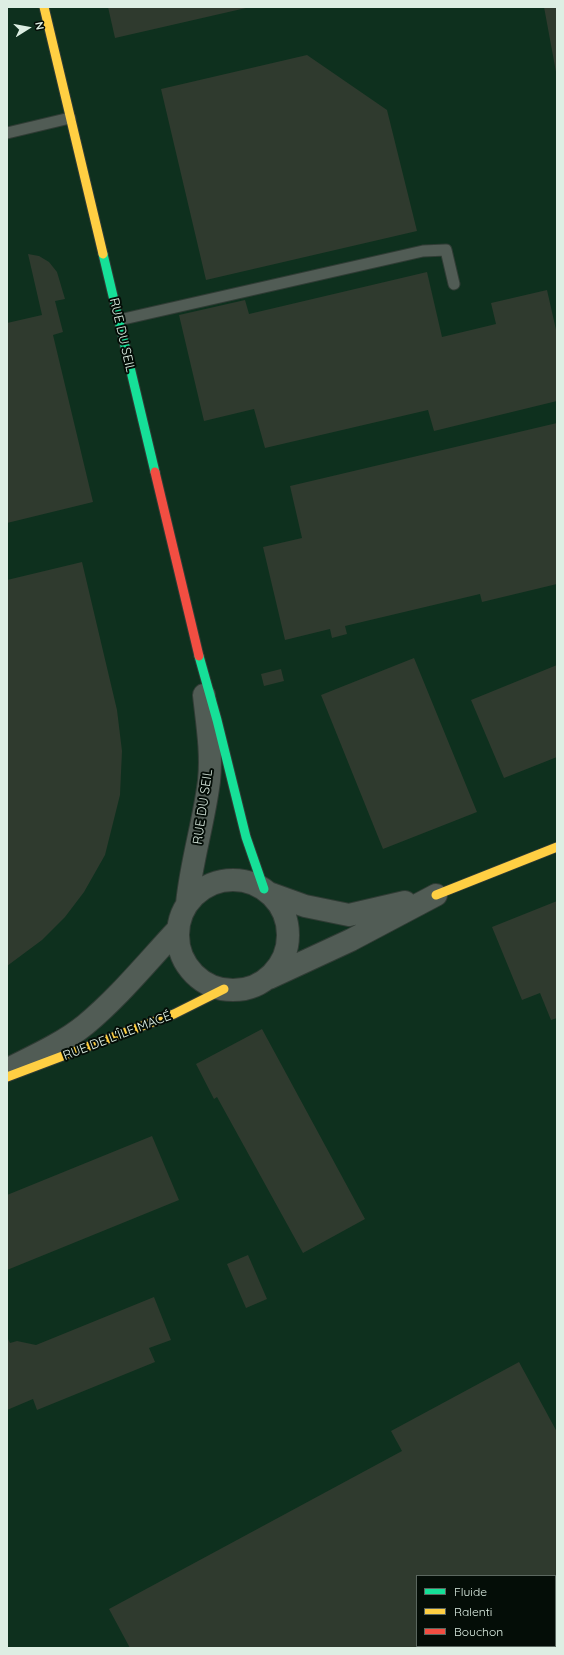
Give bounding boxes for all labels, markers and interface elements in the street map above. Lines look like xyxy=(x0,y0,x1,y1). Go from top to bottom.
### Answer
north arrow xyxy=(8,8,48,48)
text: N xyxy=(32,20,47,31)
street label: RUE DU SEIL xyxy=(106,296,138,374)
street label: RUE DU SEIL xyxy=(190,768,216,846)
street label: RUE DE L'ÎLE MACÉ xyxy=(61,1008,173,1064)
legend xyxy=(416,1575,556,1647)
text: Fluide xyxy=(454,1584,487,1599)
text: Ralenti xyxy=(454,1604,492,1619)
text: Bouchon xyxy=(454,1624,503,1639)

